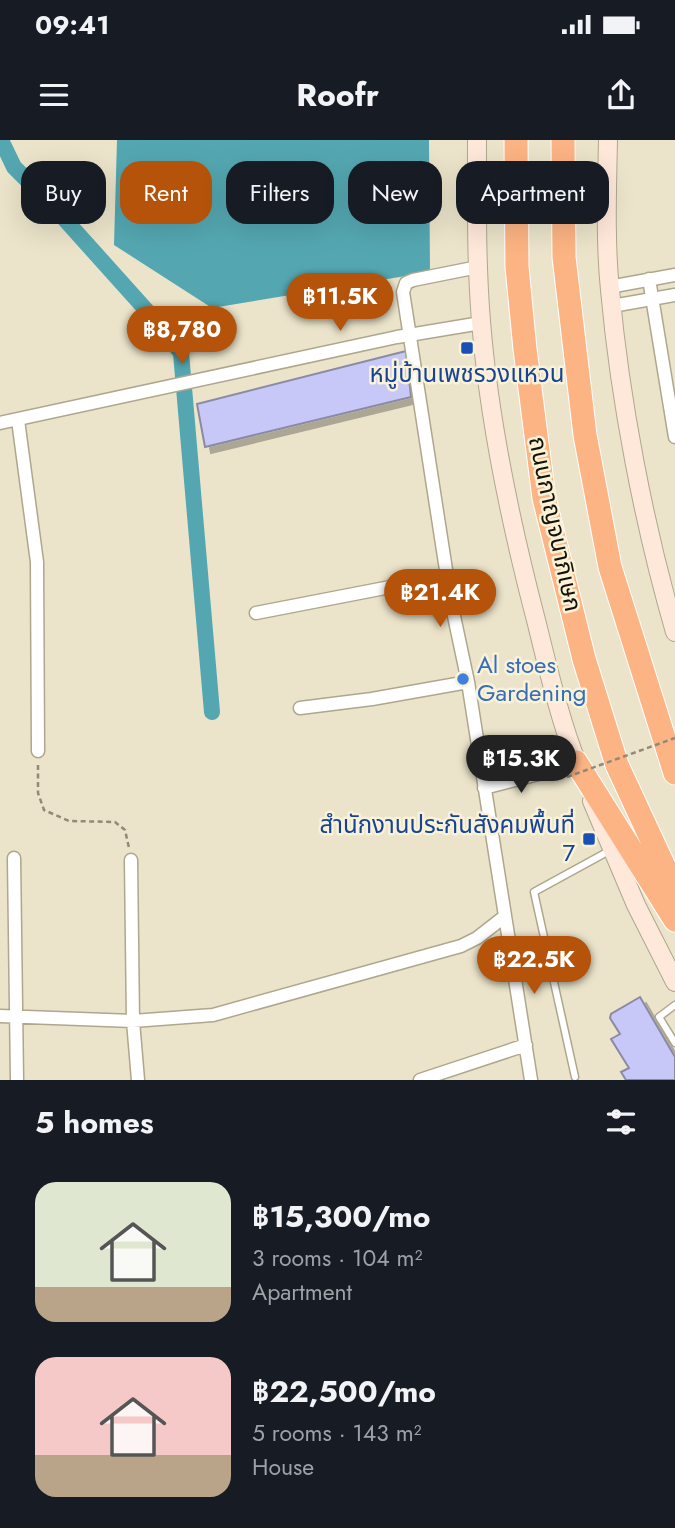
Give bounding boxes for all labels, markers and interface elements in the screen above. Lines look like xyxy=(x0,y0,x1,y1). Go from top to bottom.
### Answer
text: 09:41 xyxy=(35,6,109,44)
text: Roofr xyxy=(296,72,379,118)
icon: menu xyxy=(35,76,73,114)
icon: share xyxy=(602,76,640,114)
chip: Buy xyxy=(21,161,106,224)
chip: Rent xyxy=(120,161,212,224)
chip: Filters xyxy=(226,161,334,224)
chip: New xyxy=(348,161,442,224)
chip: Apartment xyxy=(456,161,609,224)
pin: ฿11.5K xyxy=(283,274,397,333)
text: ฿11.5K xyxy=(302,279,378,313)
pin: ฿8,780 xyxy=(125,306,239,366)
text: ฿8,780 xyxy=(143,312,221,346)
marker: หมู่บ้านเพชรวงแหวน xyxy=(459,340,475,356)
place label: หมู่บ้านเพชรวงแหวน xyxy=(370,356,564,391)
street label: ถนนกาญจนาภิเษก xyxy=(520,433,591,615)
pin: ฿21.4K xyxy=(383,570,497,629)
text: ฿21.4K xyxy=(400,575,480,609)
place label: Al stoes Gardening xyxy=(477,647,587,710)
marker: Al stoes Gardening xyxy=(455,671,471,687)
pin: ฿15.3K xyxy=(464,736,578,795)
text: ฿15.3K xyxy=(482,741,560,775)
place label: สำนักงานประกันสังคมพื้นที่ 7 xyxy=(320,807,575,870)
marker: สำนักงานประกันสังคมพื้นที่ 7 xyxy=(581,831,597,847)
pin: ฿22.5K xyxy=(477,936,591,996)
text: ฿22.5K xyxy=(493,942,575,976)
text: 5 homes xyxy=(35,1101,154,1144)
icon: filters xyxy=(602,1103,640,1141)
text: ฿15,300/mo xyxy=(252,1195,431,1238)
icon: home xyxy=(91,1210,175,1294)
text: 3 rooms · 104 m² xyxy=(252,1241,422,1275)
text: Apartment xyxy=(252,1275,352,1309)
text: ฿22,500/mo xyxy=(252,1370,436,1413)
icon: home xyxy=(91,1385,175,1469)
text: 5 rooms · 143 m² xyxy=(252,1416,422,1450)
text: House xyxy=(252,1450,314,1484)

